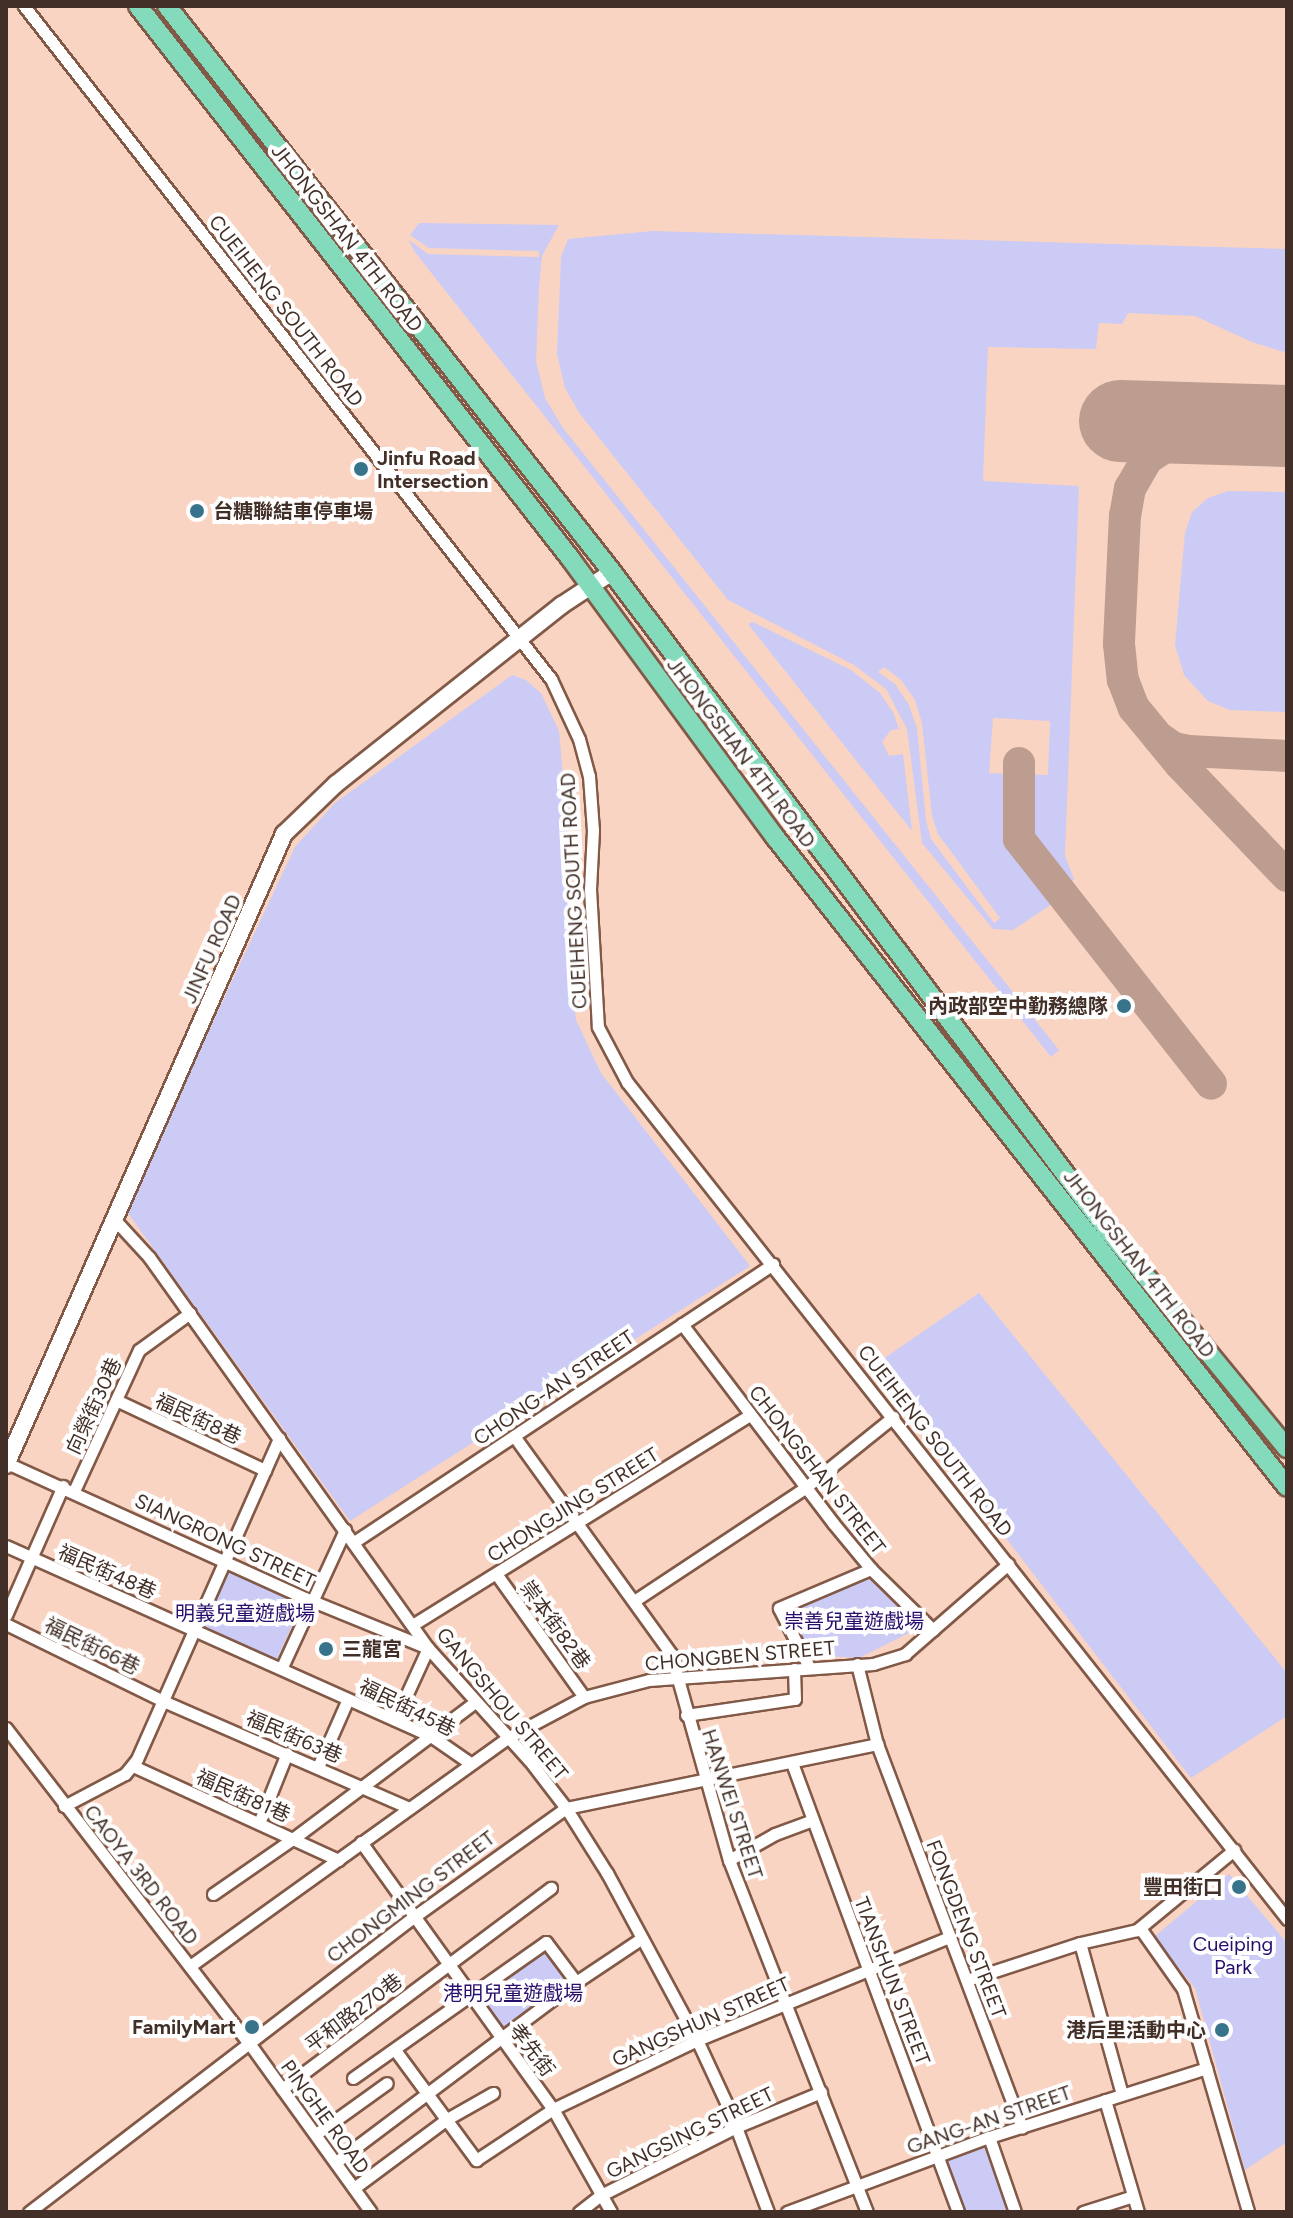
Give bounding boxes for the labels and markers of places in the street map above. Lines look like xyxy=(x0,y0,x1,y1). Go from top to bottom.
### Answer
place label: Jinfu Road Intersection xyxy=(377,446,488,493)
marker: Jinfu Road Intersection xyxy=(352,460,370,478)
place label: 台糖聯結車停車場 xyxy=(213,499,373,523)
marker: 台糖聯結車停車場 xyxy=(188,502,206,520)
place label: 內政部空中勤務總隊 xyxy=(928,994,1108,1018)
marker: 內政部空中勤務總隊 xyxy=(1115,997,1133,1015)
place label: 三龍宮 xyxy=(342,1637,402,1661)
marker: 三龍宮 xyxy=(317,1640,335,1658)
place label: 豐田街口 xyxy=(1143,1875,1223,1899)
marker: 豐田街口 xyxy=(1230,1878,1248,1896)
place label: FamilyMart xyxy=(132,2015,236,2039)
marker: FamilyMart xyxy=(243,2018,261,2036)
place label: 港后里活動中心 xyxy=(1066,2018,1206,2042)
marker: 港后里活動中心 xyxy=(1213,2021,1231,2039)

